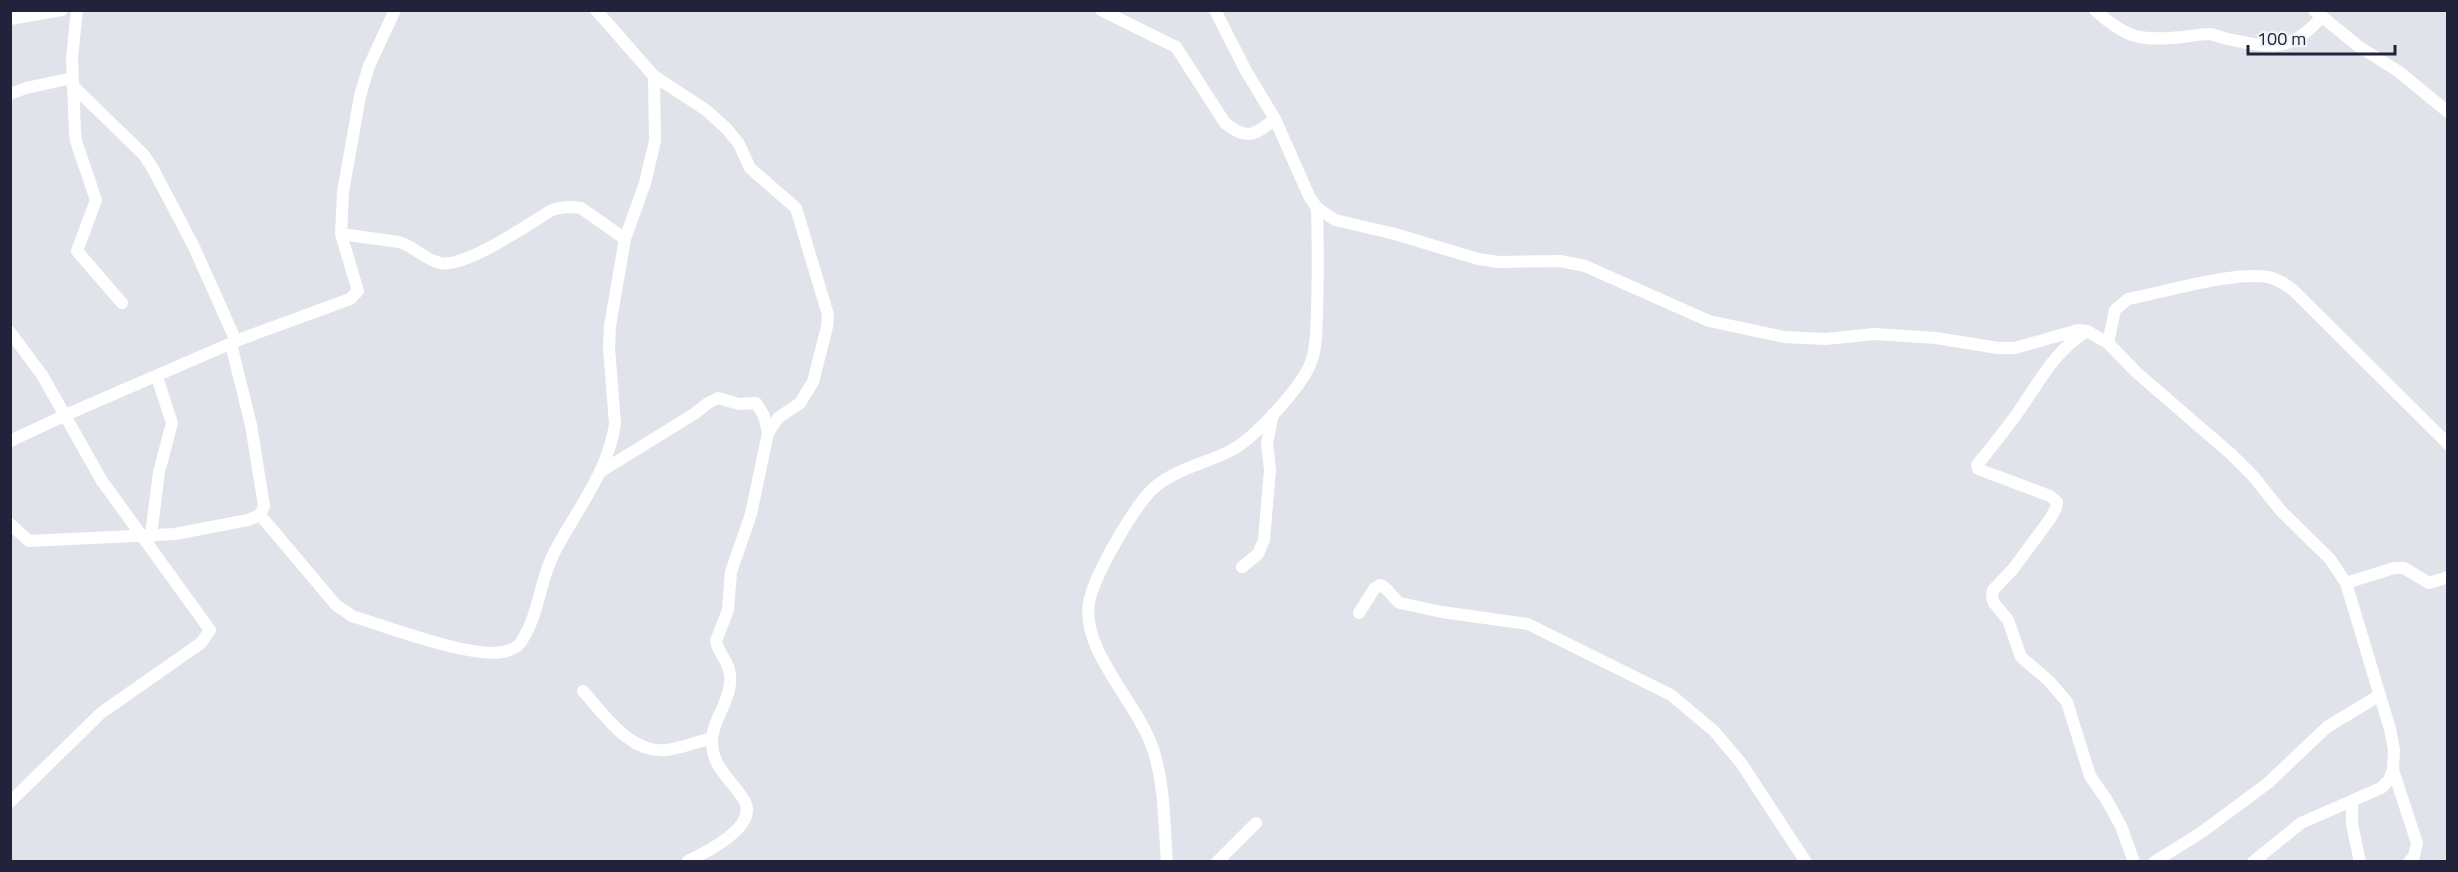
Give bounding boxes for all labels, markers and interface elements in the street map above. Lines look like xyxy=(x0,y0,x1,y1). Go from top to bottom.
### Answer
scale bar xyxy=(2248,18,2395,56)
text: 100 m xyxy=(2257,25,2306,52)

